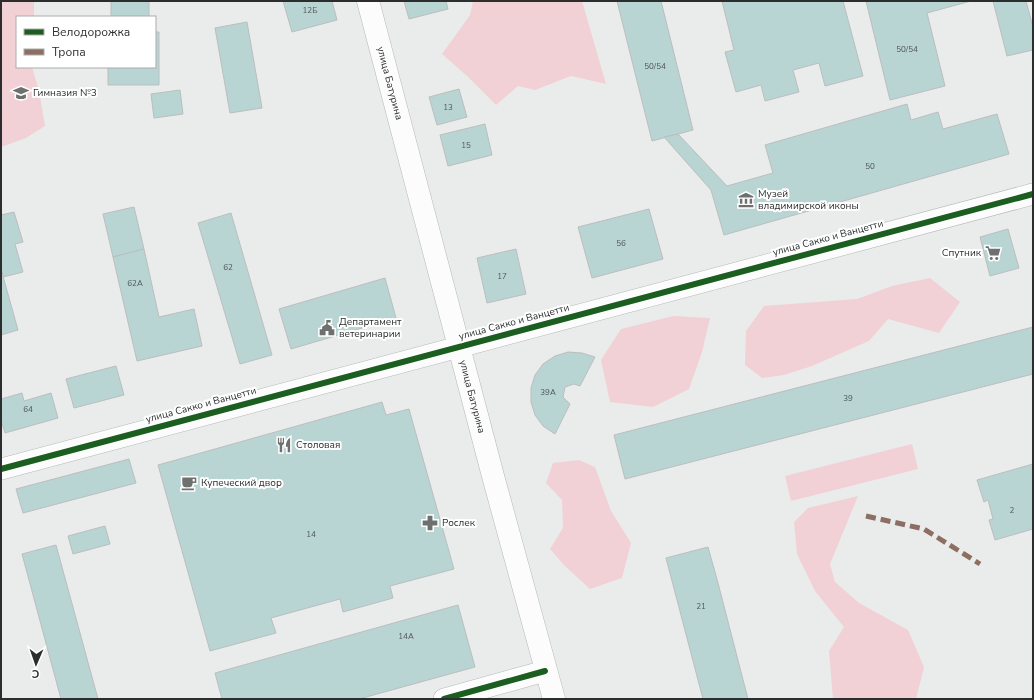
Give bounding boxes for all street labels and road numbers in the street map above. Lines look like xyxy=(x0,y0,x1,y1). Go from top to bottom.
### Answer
street label: улица Батурина xyxy=(373,45,406,121)
street label: улица Сакко и Ванцетти xyxy=(771,216,885,260)
street label: улица Сакко и Ванцетти xyxy=(457,300,571,344)
street label: улица Батурина xyxy=(456,358,488,435)
street label: улица Сакко и Ванцетти xyxy=(144,383,258,427)

